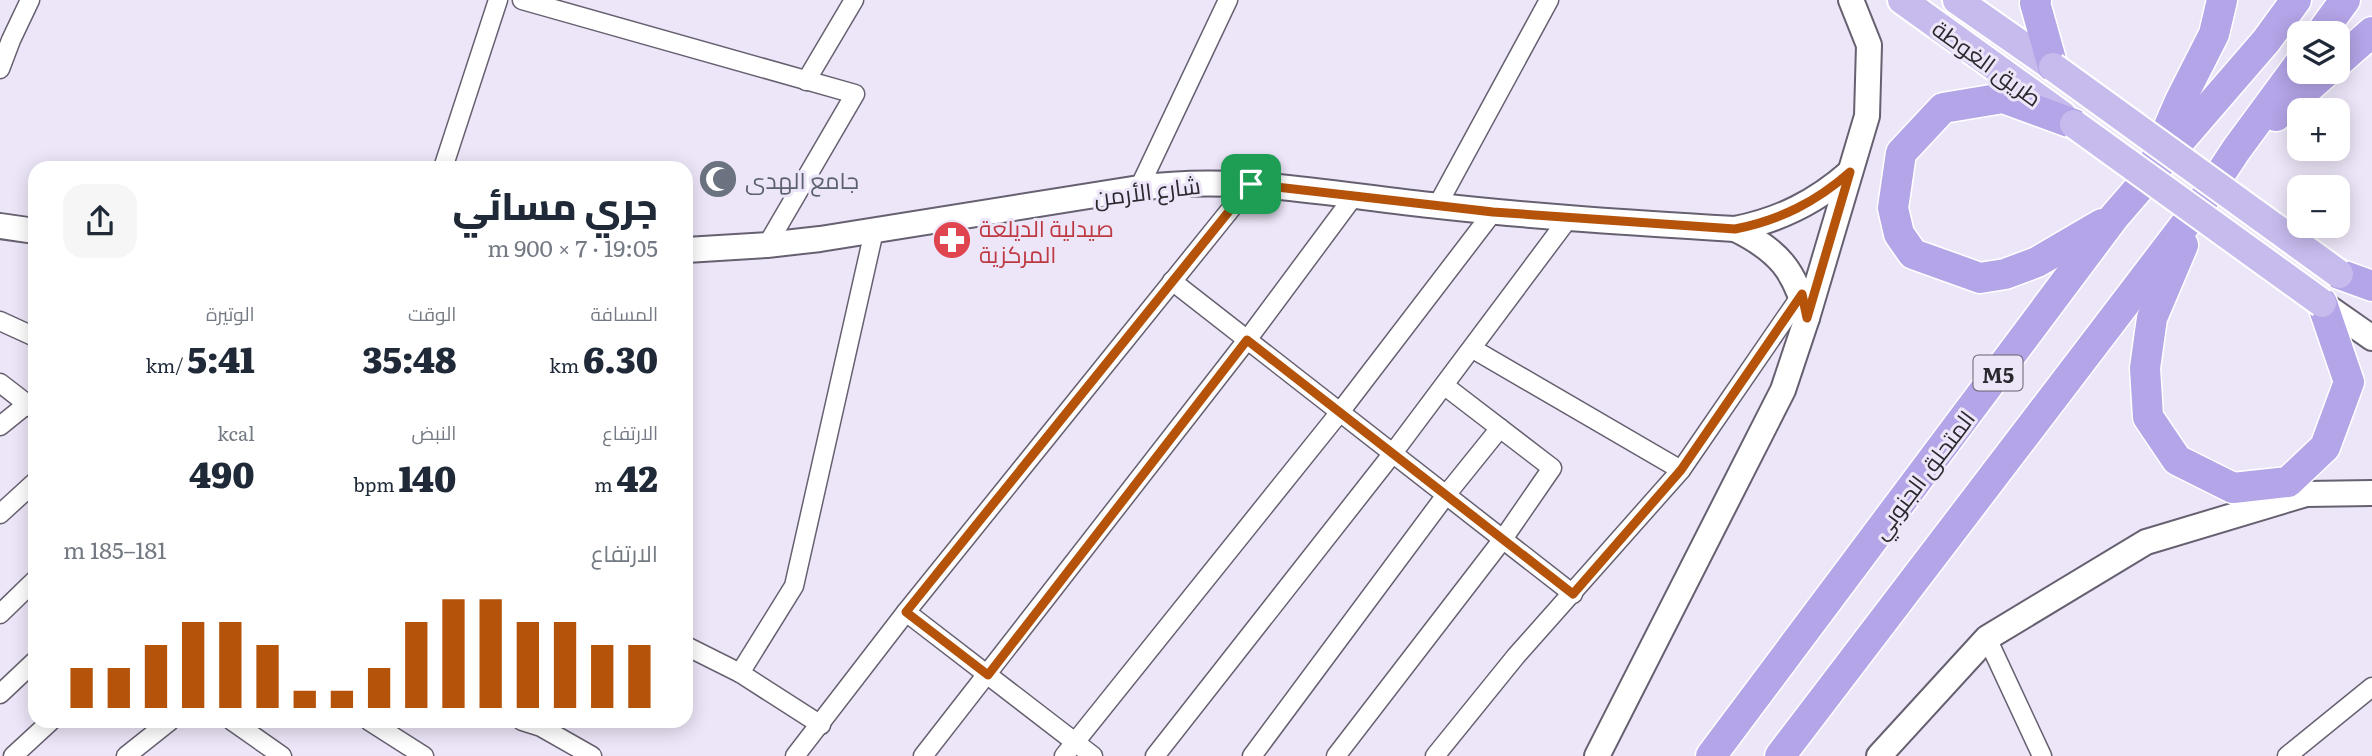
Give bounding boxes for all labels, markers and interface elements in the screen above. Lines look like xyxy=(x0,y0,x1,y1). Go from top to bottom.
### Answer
street label: طريق الغوطة xyxy=(1926,11,2050,113)
map controls xyxy=(2287,21,2350,238)
button: layers xyxy=(2287,21,2350,84)
button: + xyxy=(2287,98,2350,161)
pin xyxy=(1221,154,1281,214)
mosque icon: جامع الهدى xyxy=(697,158,739,200)
place label: جامع الهدى xyxy=(745,162,859,197)
icon: arrive xyxy=(1232,165,1270,203)
street label: شارع الأرمن xyxy=(1092,167,1202,214)
text: جري مسائي xyxy=(453,175,658,232)
button: − xyxy=(2287,175,2350,238)
button: share xyxy=(63,184,137,258)
place label: صيدلية الديلعة المركزية xyxy=(979,210,1114,270)
pharmacy icon: صيدلية الديلعة المركزية xyxy=(931,219,973,261)
text: 19:05 · 7 × 900 m xyxy=(487,230,658,264)
text: الوتيرة xyxy=(206,299,255,327)
text: الوقت xyxy=(408,299,456,327)
text: المسافة xyxy=(590,299,658,327)
text: 5:41 xyxy=(187,332,255,384)
text: 35:48 xyxy=(362,332,456,384)
text: 6.30 xyxy=(583,332,658,384)
text: /km xyxy=(145,351,187,379)
text: km xyxy=(549,351,583,379)
road number: M5 xyxy=(1974,356,2022,390)
street label: المتحلق الجنوبي xyxy=(1862,402,1984,547)
text: النبض xyxy=(412,418,456,446)
text: الارتفاع xyxy=(602,418,658,446)
text: kcal xyxy=(217,419,255,447)
text: 490 xyxy=(189,447,255,499)
text: 140 xyxy=(398,451,456,503)
text: 42 xyxy=(616,451,658,503)
text: bpm xyxy=(353,470,398,498)
text: m xyxy=(594,470,616,498)
text: 181–185 m xyxy=(63,532,167,566)
text: الارتفاع xyxy=(591,535,658,569)

